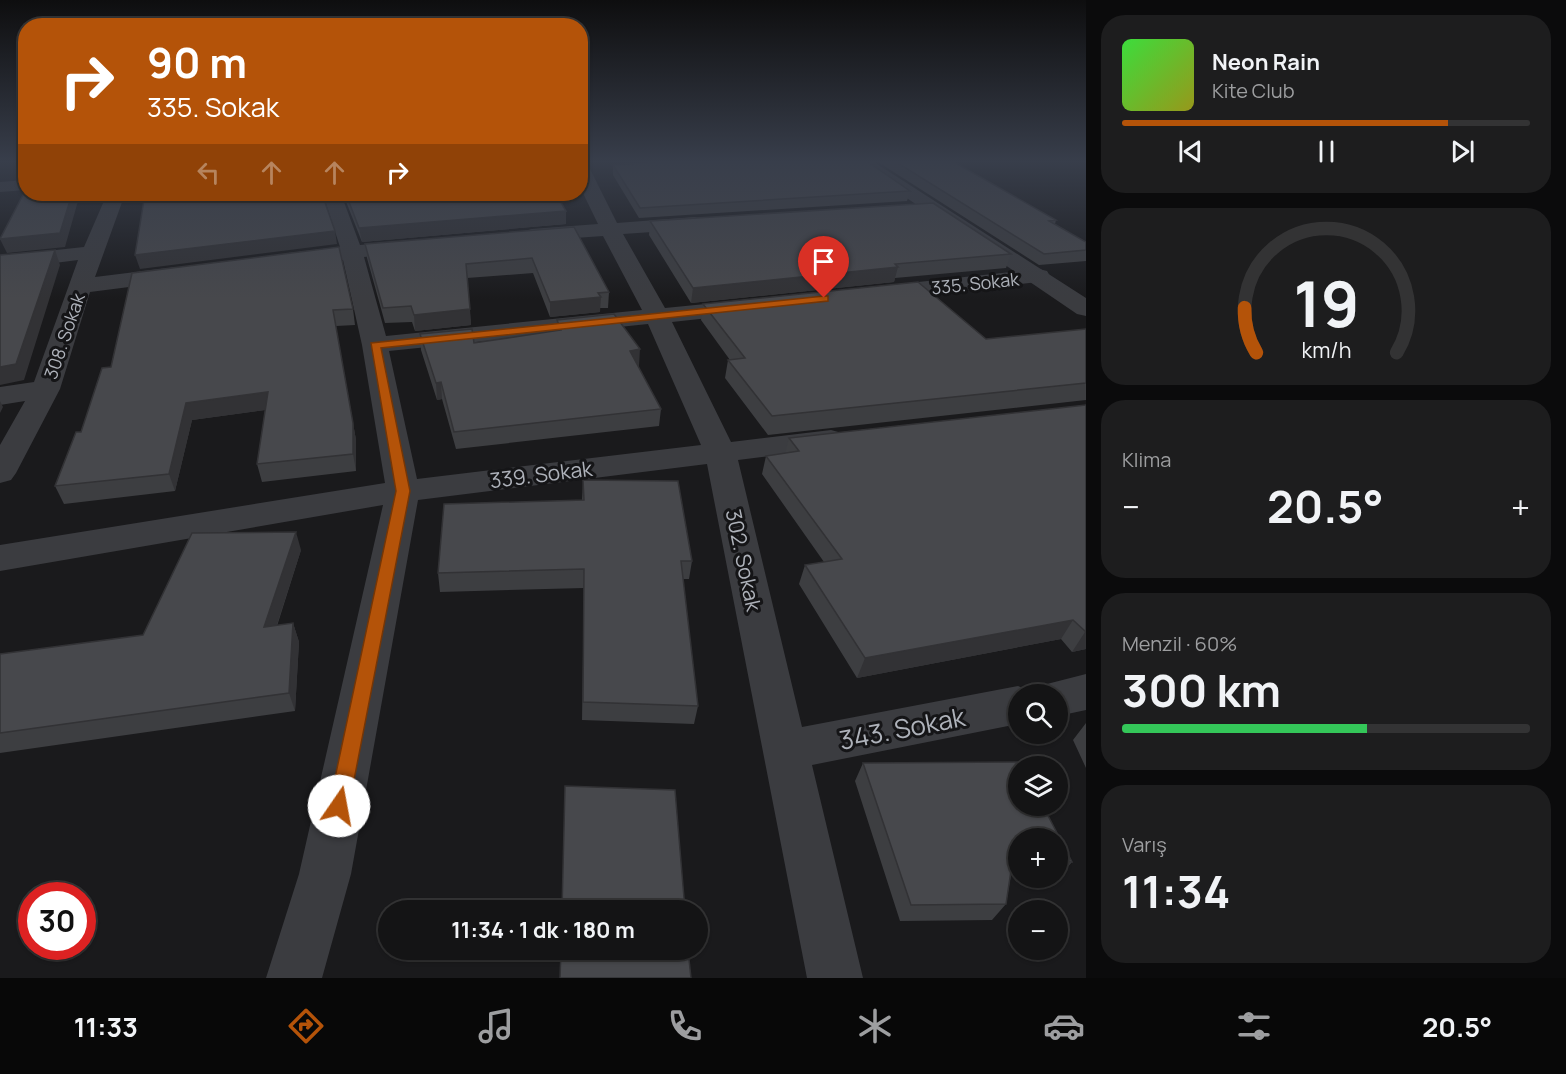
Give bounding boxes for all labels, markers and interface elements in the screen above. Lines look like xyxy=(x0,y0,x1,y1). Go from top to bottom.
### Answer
text: 90 m xyxy=(147,33,247,91)
icon: right xyxy=(48,42,126,120)
text: Neon Rain xyxy=(1212,47,1320,77)
text: Kite Club xyxy=(1212,77,1295,104)
text: 335. Sokak xyxy=(147,88,279,125)
icon: previous xyxy=(1174,135,1207,168)
icon: pause xyxy=(1310,135,1343,168)
icon: next xyxy=(1446,135,1479,168)
icon: left xyxy=(192,156,225,189)
icon: ahead xyxy=(255,156,288,189)
icon: ahead xyxy=(318,156,351,189)
icon: right xyxy=(381,156,414,189)
pin xyxy=(798,236,849,298)
icon: arrive xyxy=(807,245,840,278)
text: 19 xyxy=(1293,261,1359,347)
street label: 335. Sokak xyxy=(930,266,1021,300)
street label: 308. Sokak xyxy=(38,289,90,382)
text: km/h xyxy=(1301,336,1351,365)
text: Klima xyxy=(1122,446,1171,473)
street label: 339. Sokak xyxy=(488,454,595,494)
text: 20.5° xyxy=(1267,475,1384,537)
text: − xyxy=(1122,484,1140,529)
text: + xyxy=(1511,484,1530,529)
street label: 302. Sokak xyxy=(720,506,769,614)
text: Menzil · 60% xyxy=(1122,630,1237,657)
text: 300 km xyxy=(1122,659,1281,721)
map controls xyxy=(1008,684,1068,960)
button: search xyxy=(1008,684,1068,744)
street label: 343. Sokak xyxy=(836,698,969,758)
button: layers xyxy=(1008,756,1068,816)
position arrow xyxy=(307,774,371,838)
button: + xyxy=(1008,828,1068,888)
text: Varış xyxy=(1122,831,1167,858)
text: 11:34 xyxy=(1122,860,1230,922)
speed limit sign: 30 xyxy=(18,882,96,960)
button: − xyxy=(1008,900,1068,960)
text: 11:34 · 1 dk · 180 m xyxy=(451,915,635,945)
icon: directions xyxy=(285,1005,327,1047)
icon: music xyxy=(475,1005,517,1047)
icon: phone xyxy=(664,1005,706,1047)
icon: climate xyxy=(854,1005,896,1047)
icon: car xyxy=(1043,1005,1085,1047)
icon: filters xyxy=(1233,1005,1275,1047)
text: 11:33 xyxy=(74,1008,138,1045)
text: 20.5° xyxy=(1422,1008,1492,1045)

